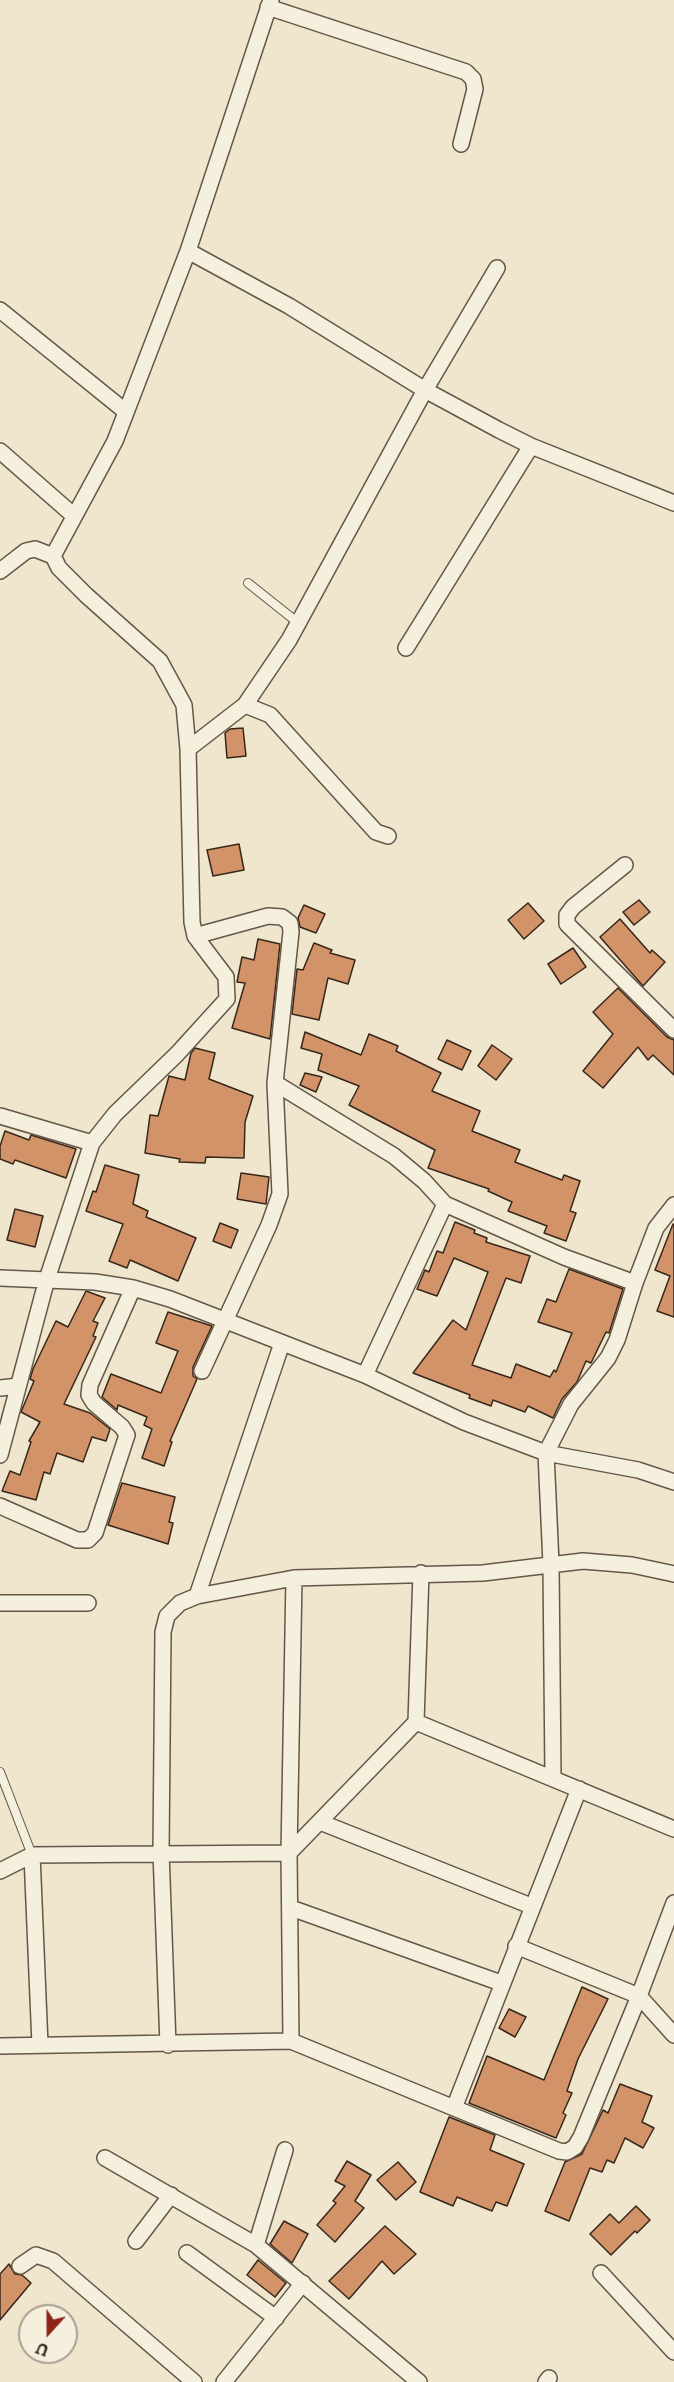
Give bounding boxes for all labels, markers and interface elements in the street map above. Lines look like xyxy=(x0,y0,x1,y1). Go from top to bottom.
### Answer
north arrow xyxy=(18,2304,78,2364)
text: U xyxy=(33,2337,52,2360)

